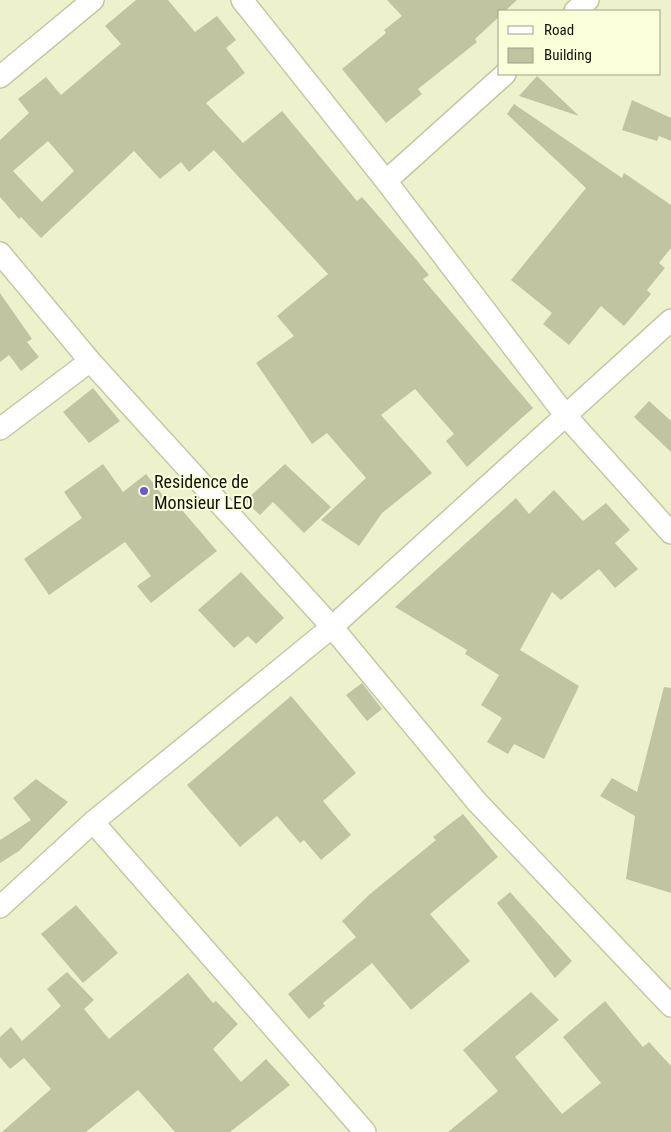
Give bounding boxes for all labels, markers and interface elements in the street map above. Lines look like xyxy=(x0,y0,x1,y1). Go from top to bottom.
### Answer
legend xyxy=(498,10,661,75)
text: Road xyxy=(544,21,574,39)
text: Building xyxy=(544,46,592,64)
place label: Residence de Monsieur LEO xyxy=(154,471,253,513)
marker: Residence de Monsieur LEO xyxy=(138,485,150,497)

